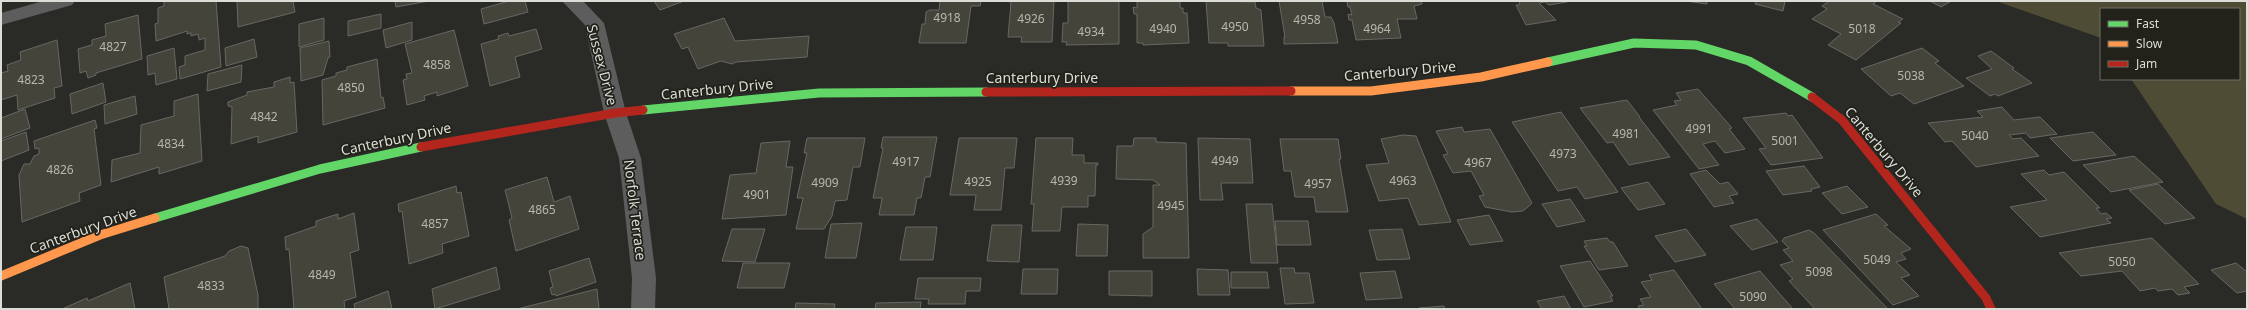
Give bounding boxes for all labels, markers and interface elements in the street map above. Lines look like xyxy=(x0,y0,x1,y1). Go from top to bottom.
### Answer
legend xyxy=(2100,8,2240,80)
house number: 4918 xyxy=(933,9,961,26)
house number: 4926 xyxy=(1017,10,1045,27)
house number: 4958 xyxy=(1293,11,1321,28)
text: Fast xyxy=(2136,15,2160,32)
house number: 4950 xyxy=(1221,18,1249,35)
house number: 4940 xyxy=(1149,20,1177,37)
house number: 4964 xyxy=(1363,20,1391,37)
house number: 5018 xyxy=(1848,20,1876,37)
street label: Sussex Drive xyxy=(583,22,622,108)
house number: 4934 xyxy=(1077,23,1105,40)
text: Slow xyxy=(2136,35,2163,52)
house number: 4827 xyxy=(99,38,127,55)
text: Jam xyxy=(2135,55,2157,72)
house number: 4858 xyxy=(423,56,451,73)
street label: Canterbury Drive xyxy=(1343,56,1457,85)
house number: 5038 xyxy=(1897,67,1925,84)
street label: Canterbury Drive xyxy=(986,68,1098,87)
house number: 4823 xyxy=(17,71,45,88)
street label: Canterbury Drive xyxy=(660,73,774,104)
house number: 4850 xyxy=(337,79,365,96)
street label: Canterbury Drive xyxy=(1841,102,1928,201)
house number: 4842 xyxy=(250,108,278,125)
street label: Canterbury Drive xyxy=(339,118,453,160)
house number: 4991 xyxy=(1685,120,1713,137)
house number: 4981 xyxy=(1612,125,1640,142)
house number: 5040 xyxy=(1961,127,1989,144)
house number: 5001 xyxy=(1771,132,1799,149)
house number: 4834 xyxy=(157,135,185,152)
house number: 4973 xyxy=(1549,145,1577,162)
house number: 4949 xyxy=(1211,152,1239,169)
house number: 4917 xyxy=(892,153,920,170)
house number: 4967 xyxy=(1464,154,1492,171)
street label: Norfolk Terrace xyxy=(620,158,651,261)
house number: 4826 xyxy=(46,161,74,178)
house number: 4939 xyxy=(1050,172,1078,189)
house number: 4963 xyxy=(1389,172,1417,189)
house number: 4925 xyxy=(964,173,992,190)
house number: 4909 xyxy=(811,174,839,191)
house number: 4957 xyxy=(1304,175,1332,192)
house number: 4901 xyxy=(743,186,771,203)
house number: 4945 xyxy=(1157,197,1185,214)
street label: Canterbury Drive xyxy=(27,201,139,258)
house number: 4865 xyxy=(528,201,556,218)
house number: 4857 xyxy=(421,215,449,232)
house number: 5049 xyxy=(1863,251,1891,268)
house number: 5050 xyxy=(2108,253,2136,270)
house number: 5098 xyxy=(1805,263,1833,280)
house number: 4849 xyxy=(308,266,336,283)
house number: 4833 xyxy=(197,277,225,294)
house number: 5090 xyxy=(1739,288,1767,305)

